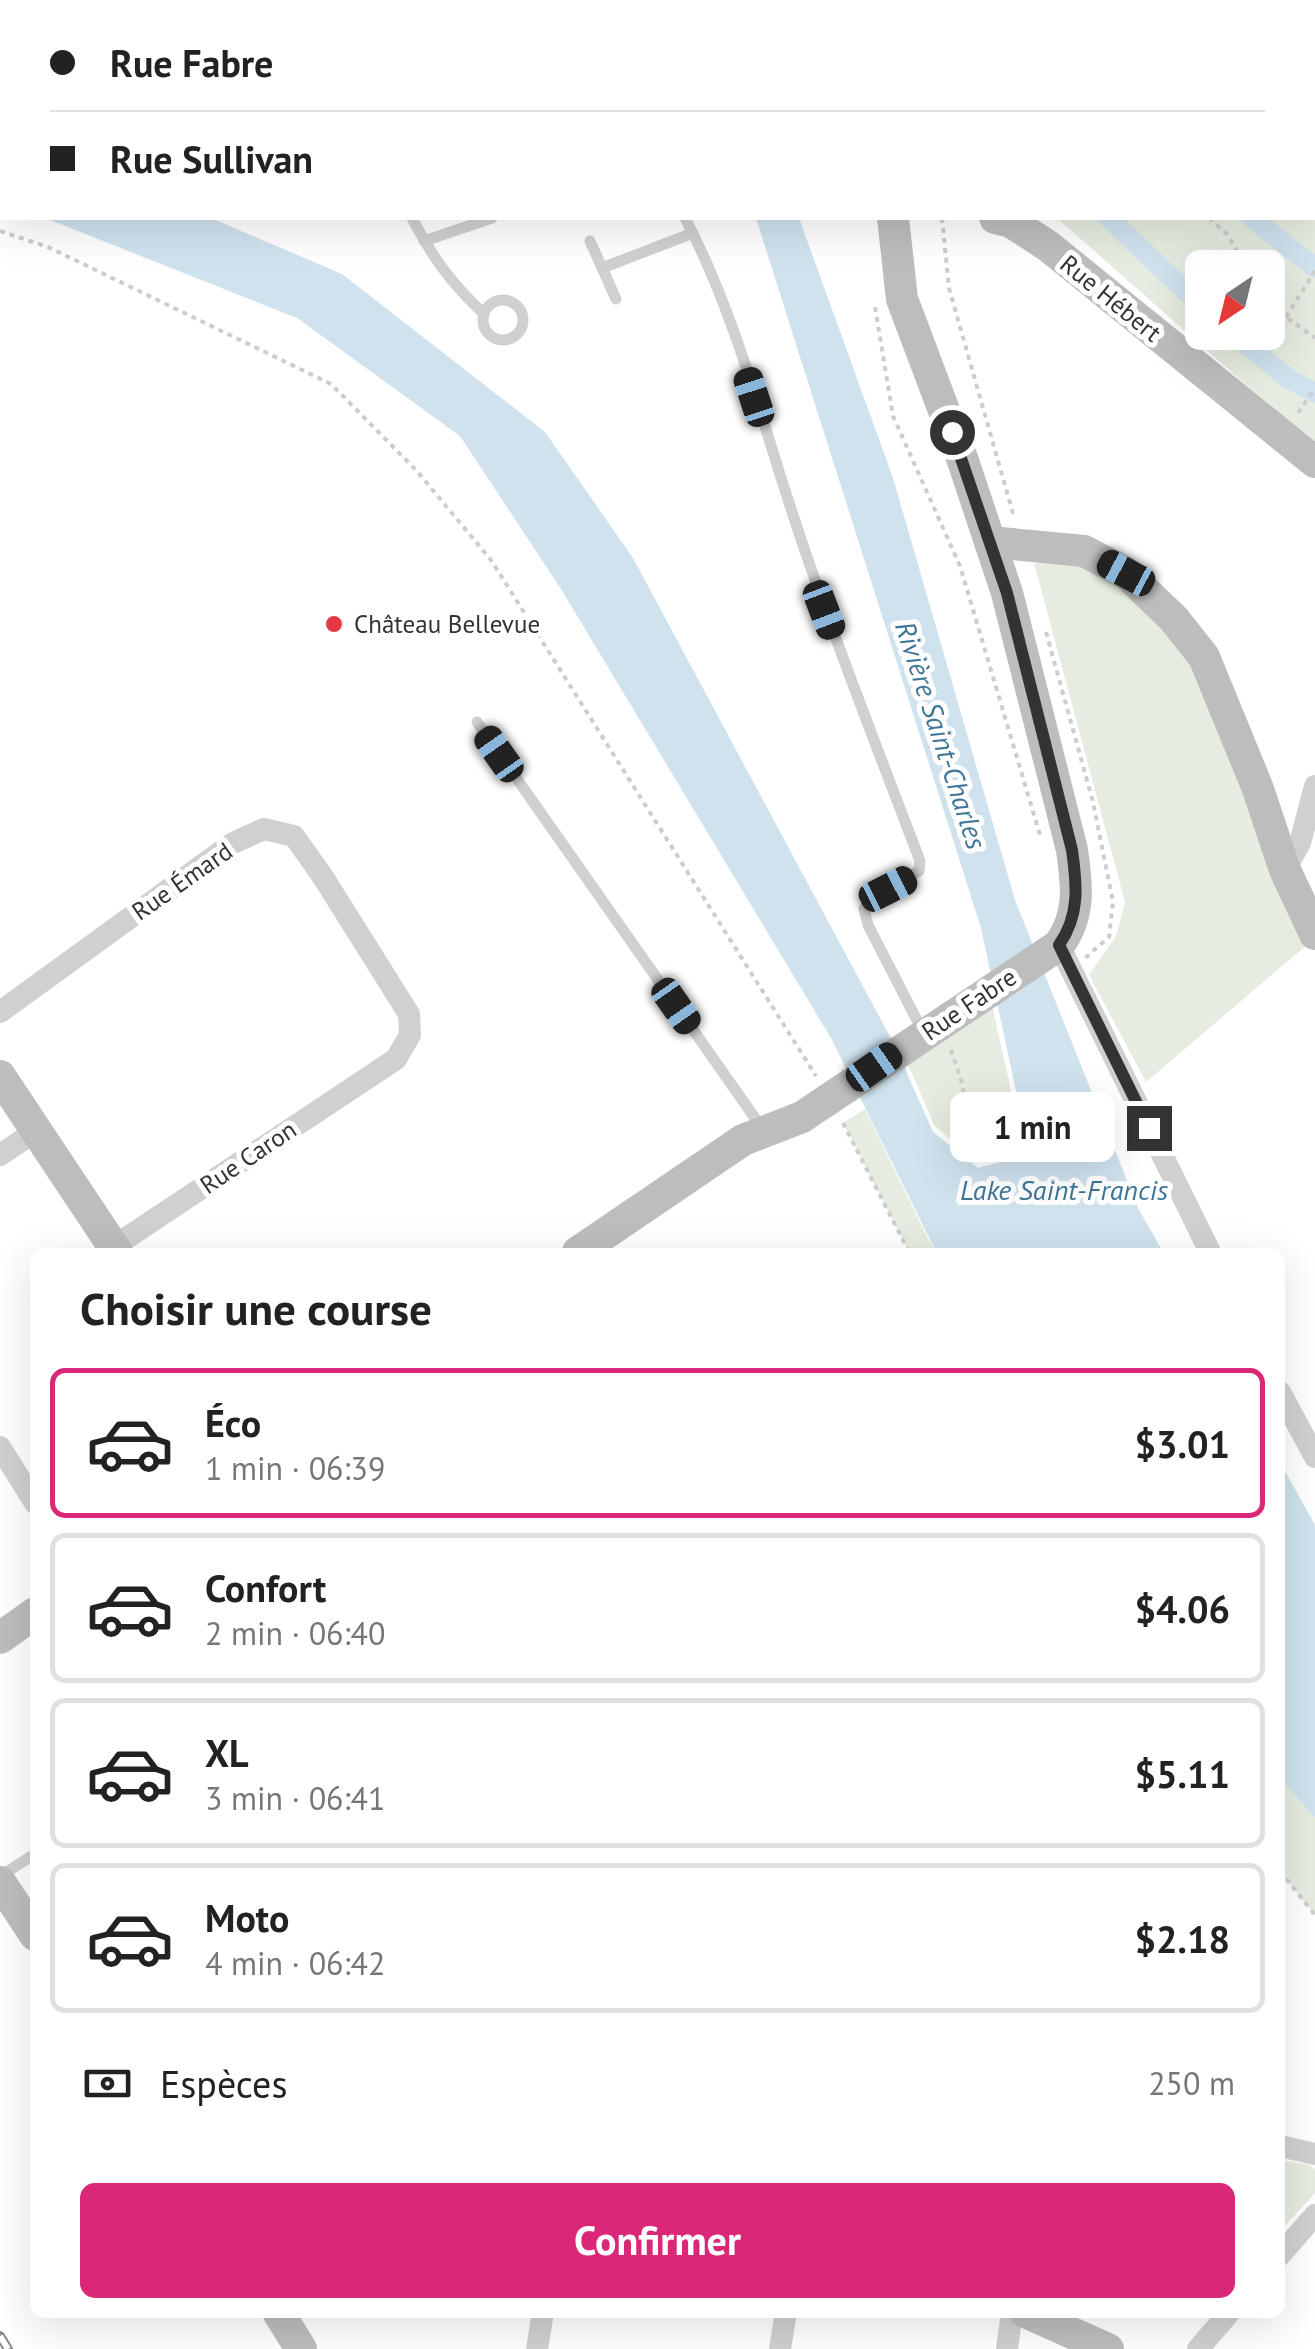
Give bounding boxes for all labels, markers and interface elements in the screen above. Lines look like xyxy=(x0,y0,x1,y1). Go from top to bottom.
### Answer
text: Rue Fabre xyxy=(110,38,273,87)
text: Rue Sullivan xyxy=(110,134,313,183)
street label: Rue Hébert xyxy=(1054,248,1168,349)
north arrow xyxy=(1185,250,1285,350)
map controls xyxy=(1185,250,1285,350)
car xyxy=(730,364,778,430)
route start xyxy=(930,410,975,455)
car xyxy=(1092,546,1160,600)
car xyxy=(799,577,849,643)
place label: Château Bellevue xyxy=(354,608,540,640)
marker: Château Bellevue xyxy=(323,613,345,635)
water label: Rivière Saint-Charles xyxy=(887,616,996,854)
car xyxy=(470,721,528,787)
street label: Rue Émard xyxy=(126,835,238,927)
car xyxy=(854,862,922,916)
street label: Rue Fabre xyxy=(915,961,1023,1047)
car xyxy=(647,973,705,1039)
car xyxy=(841,1038,907,1096)
callout: 1 min xyxy=(949,1093,1114,1163)
text: 1 min xyxy=(993,1106,1072,1148)
route end xyxy=(1127,1106,1172,1151)
street label: Rue Caron xyxy=(194,1113,302,1201)
water label: Lake Saint-Francis xyxy=(960,1171,1168,1208)
text: Choisir une course xyxy=(80,1279,432,1337)
icon: car xyxy=(85,1398,175,1488)
text: Éco xyxy=(205,1398,261,1447)
text: $3.01 xyxy=(1134,1419,1230,1468)
text: 1 min · 06:39 xyxy=(205,1447,385,1489)
icon: car xyxy=(85,1563,175,1653)
text: Confort xyxy=(205,1563,326,1612)
text: $4.06 xyxy=(1134,1584,1230,1633)
text: 2 min · 06:40 xyxy=(205,1612,385,1654)
icon: car xyxy=(85,1728,175,1818)
text: XL xyxy=(205,1728,249,1777)
text: $5.11 xyxy=(1134,1749,1230,1798)
text: 3 min · 06:41 xyxy=(205,1777,385,1819)
icon: car xyxy=(85,1893,175,1983)
text: Moto xyxy=(205,1893,289,1942)
text: $2.18 xyxy=(1134,1914,1230,1963)
text: 4 min · 06:42 xyxy=(205,1942,385,1984)
icon: cash xyxy=(80,2056,135,2111)
text: Espèces xyxy=(160,2059,287,2108)
text: 250 m xyxy=(1148,2062,1235,2104)
button: Confirmer xyxy=(80,2183,1235,2298)

